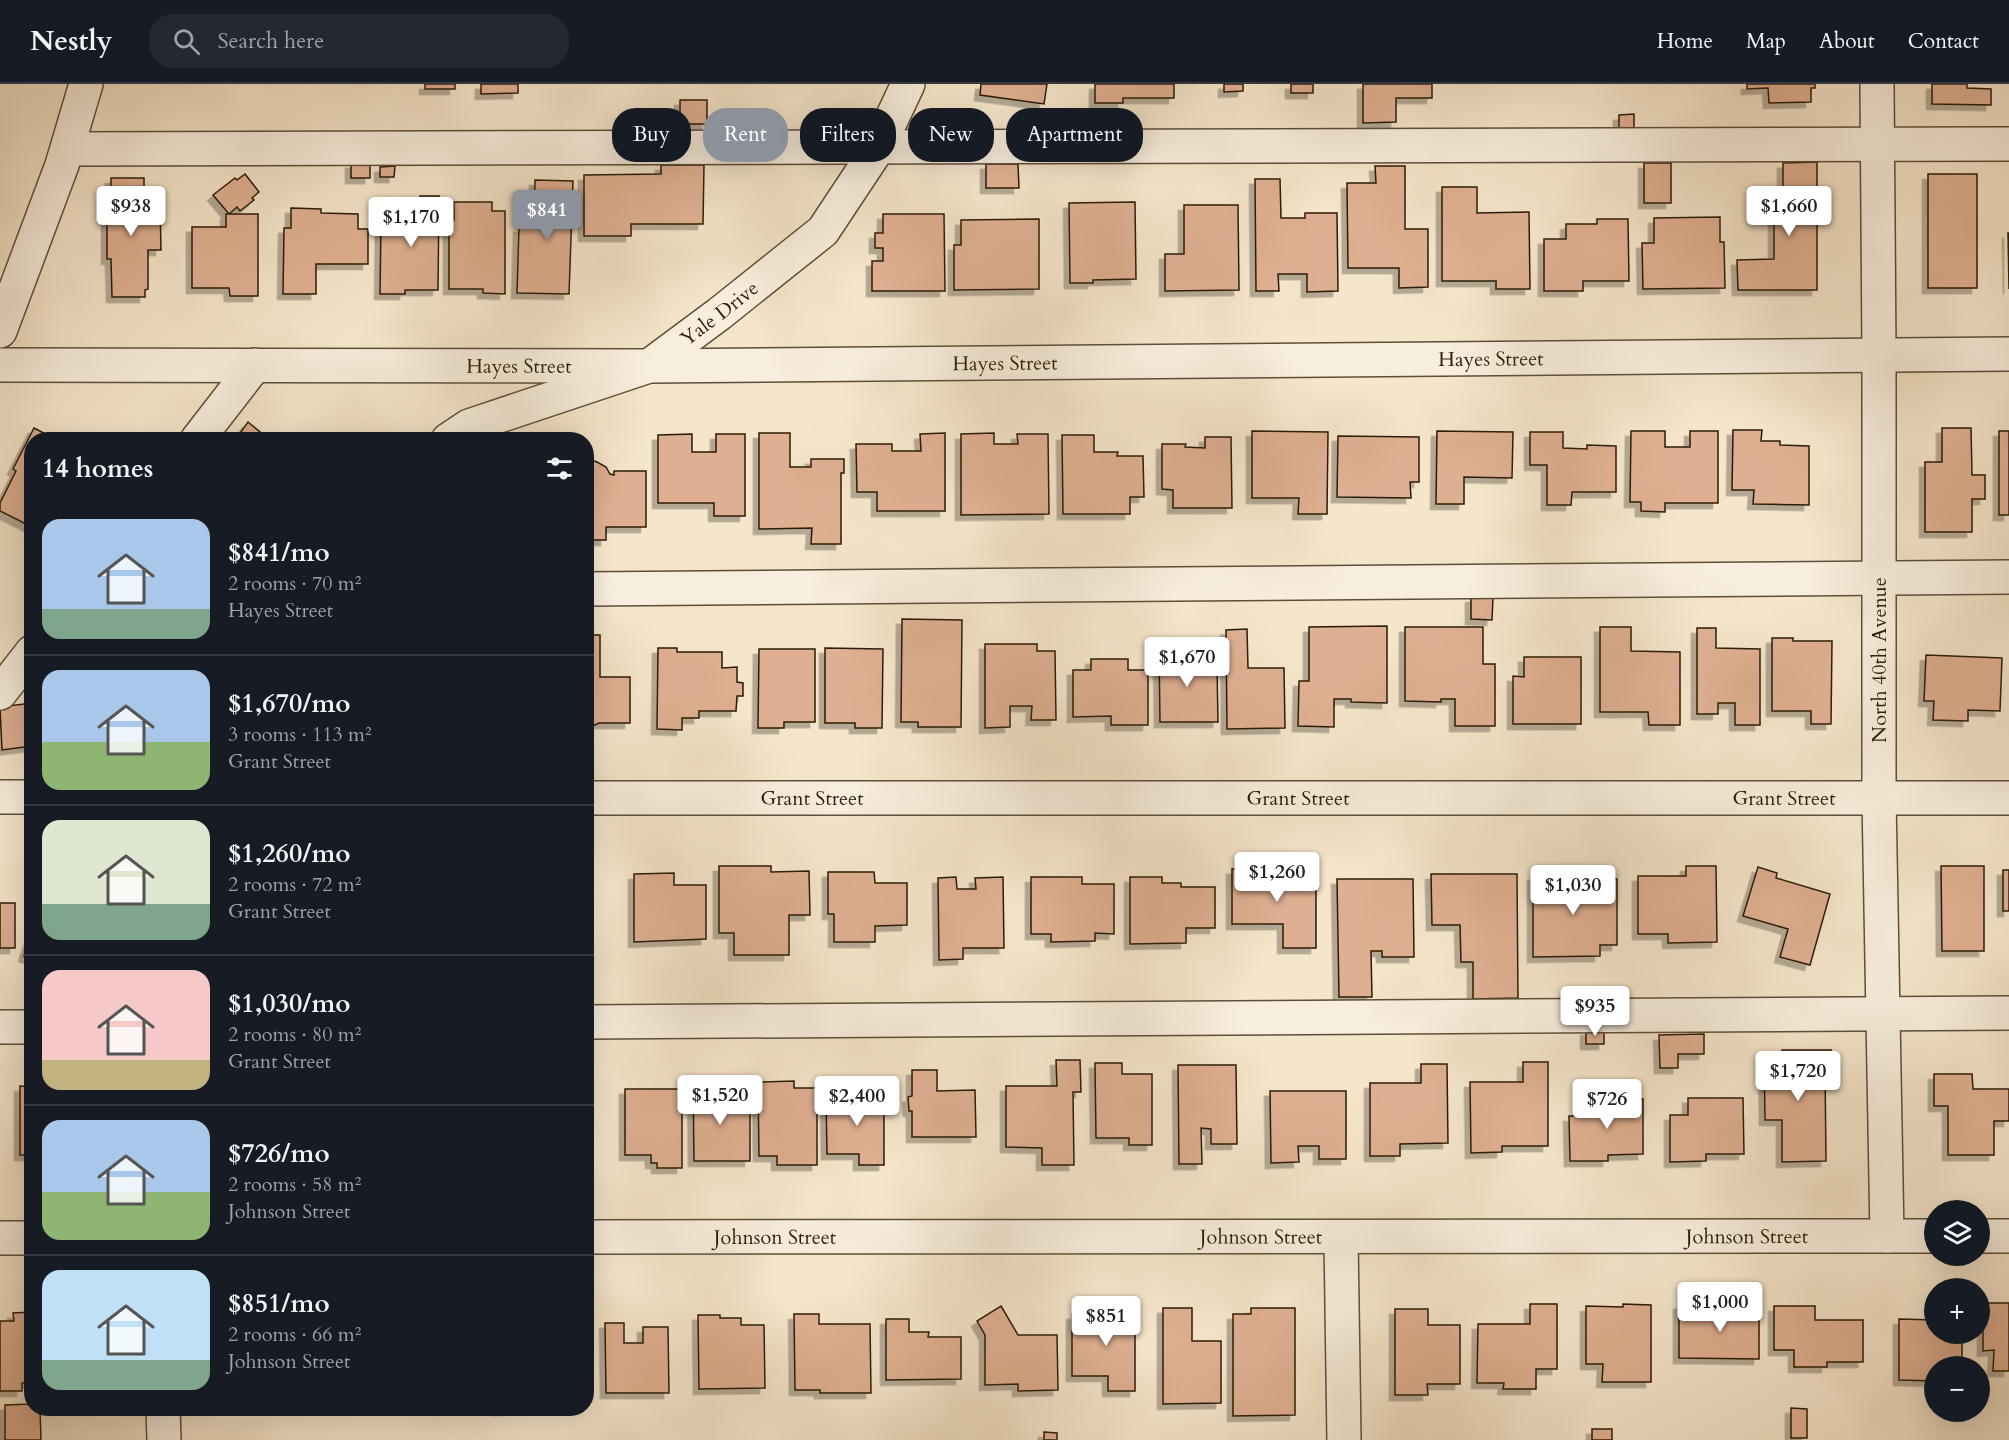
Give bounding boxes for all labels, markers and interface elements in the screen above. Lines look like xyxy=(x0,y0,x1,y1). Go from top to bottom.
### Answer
search box xyxy=(149,14,569,68)
text: Nestly xyxy=(30,22,113,60)
icon: search xyxy=(170,25,203,58)
text: Search here xyxy=(218,26,324,56)
text: Home xyxy=(1657,27,1713,56)
text: Map xyxy=(1746,27,1786,56)
text: About xyxy=(1819,27,1875,56)
text: Contact xyxy=(1908,27,1979,56)
chip: Buy xyxy=(612,108,691,162)
chip: Rent xyxy=(703,108,788,162)
chip: Filters xyxy=(800,108,896,162)
chip: New xyxy=(908,108,994,162)
chip: Apartment xyxy=(1006,108,1143,162)
pin: $938 xyxy=(95,186,167,237)
pin: $1,660 xyxy=(1740,186,1838,237)
pin: $841 xyxy=(511,190,583,241)
text: $938 xyxy=(111,192,151,219)
text: $1,660 xyxy=(1760,192,1818,219)
text: $841 xyxy=(527,196,567,223)
pin: $1,170 xyxy=(362,197,460,248)
text: $1,170 xyxy=(382,203,440,230)
street label: Yale Drive xyxy=(675,275,764,352)
street label: Hayes Street xyxy=(1438,345,1544,373)
street label: Hayes Street xyxy=(952,349,1058,377)
street label: Hayes Street xyxy=(466,353,572,380)
text: 14 homes xyxy=(42,451,153,486)
icon: filters xyxy=(543,452,576,485)
text: $841/mo xyxy=(228,535,330,570)
icon: home xyxy=(90,543,162,615)
text: 2 rooms · 70 m² xyxy=(228,570,361,597)
street label: North 40th Avenue xyxy=(1866,577,1893,743)
text: Hayes Street xyxy=(228,597,333,624)
pin: $1,670 xyxy=(1138,637,1236,688)
text: $1,670 xyxy=(1158,643,1216,670)
text: $1,670/mo xyxy=(228,686,351,721)
icon: home xyxy=(90,694,162,766)
text: 3 rooms · 113 m² xyxy=(228,721,372,748)
text: Grant Street xyxy=(228,748,331,775)
street label: Grant Street xyxy=(760,785,864,812)
street label: Grant Street xyxy=(1246,785,1350,812)
street label: Grant Street xyxy=(1732,785,1836,812)
text: $1,260/mo xyxy=(228,836,351,871)
icon: home xyxy=(90,844,162,916)
pin: $1,260 xyxy=(1228,852,1326,903)
text: $1,260 xyxy=(1248,858,1306,885)
pin: $1,030 xyxy=(1524,865,1622,916)
text: 2 rooms · 72 m² xyxy=(228,871,361,898)
text: $1,030 xyxy=(1544,871,1602,898)
text: Grant Street xyxy=(228,898,331,925)
text: $1,030/mo xyxy=(228,986,351,1021)
pin: $935 xyxy=(1559,986,1631,1037)
text: $935 xyxy=(1575,992,1615,1019)
icon: home xyxy=(90,994,162,1066)
text: 2 rooms · 80 m² xyxy=(228,1021,361,1048)
text: Grant Street xyxy=(228,1048,331,1075)
pin: $1,720 xyxy=(1749,1051,1847,1102)
text: $1,720 xyxy=(1769,1057,1827,1084)
pin: $1,520 xyxy=(671,1075,769,1126)
pin: $2,400 xyxy=(808,1076,906,1127)
pin: $726 xyxy=(1571,1079,1643,1130)
text: $1,520 xyxy=(691,1081,749,1108)
text: $2,400 xyxy=(828,1082,886,1109)
text: $726 xyxy=(1587,1085,1627,1112)
text: $726/mo xyxy=(228,1136,330,1171)
icon: home xyxy=(90,1144,162,1216)
text: 2 rooms · 58 m² xyxy=(228,1171,361,1198)
text: Johnson Street xyxy=(228,1198,350,1225)
map controls xyxy=(1924,1200,1990,1422)
button: layers xyxy=(1924,1200,1990,1266)
street label: Johnson Street xyxy=(1197,1223,1323,1251)
street label: Johnson Street xyxy=(1683,1223,1809,1250)
street label: Johnson Street xyxy=(711,1224,837,1251)
button: + xyxy=(1924,1278,1990,1344)
pin: $1,000 xyxy=(1671,1282,1769,1333)
text: $851/mo xyxy=(228,1286,330,1321)
text: $1,000 xyxy=(1691,1288,1749,1315)
icon: home xyxy=(90,1294,162,1366)
pin: $851 xyxy=(1070,1296,1142,1347)
text: $851 xyxy=(1086,1302,1126,1329)
text: 2 rooms · 66 m² xyxy=(228,1321,361,1348)
text: Johnson Street xyxy=(228,1348,350,1375)
button: − xyxy=(1924,1356,1990,1422)

